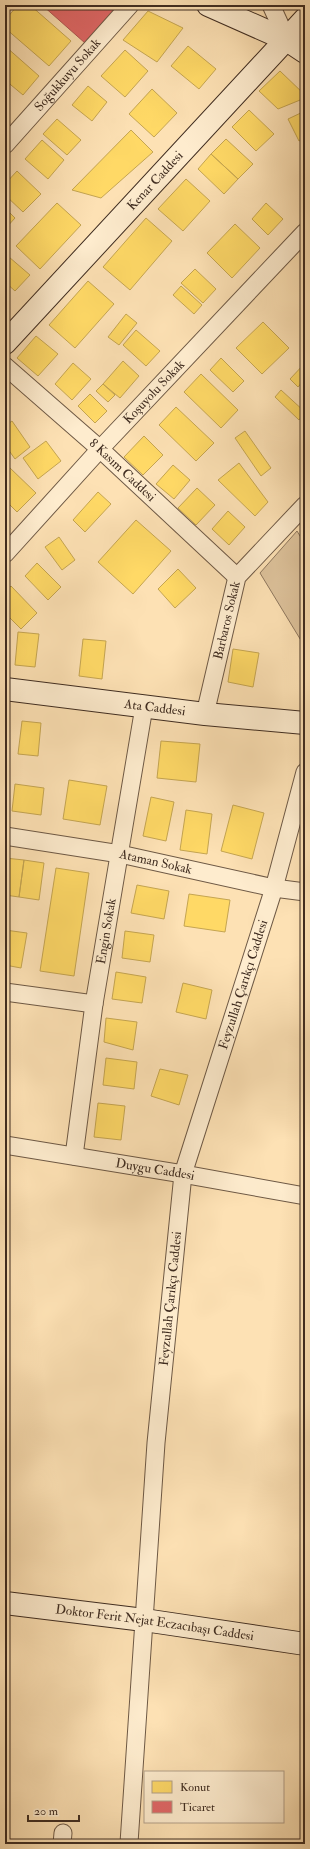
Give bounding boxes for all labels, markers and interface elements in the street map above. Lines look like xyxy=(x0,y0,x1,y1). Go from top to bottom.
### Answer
street label: Soğukkuyu Sokak xyxy=(31,35,105,115)
street label: Kenar Caddesi xyxy=(124,147,187,214)
street label: Koşuyolu Sokak xyxy=(120,356,188,427)
street label: 8 Kasım Caddesi xyxy=(86,435,159,505)
street label: Barbaros Sokak xyxy=(210,579,244,661)
street label: Ata Caddesi xyxy=(122,696,187,720)
street label: Ataman Sokak xyxy=(117,846,194,878)
street label: Engin Sokak xyxy=(93,896,120,965)
street label: Feyzullah Çarıkçı Caddesi xyxy=(215,917,272,1052)
street label: Duygu Caddesi xyxy=(114,1155,196,1184)
street label: Feyzullah Çarıkçı Caddesi xyxy=(156,1230,185,1367)
street label: Doktor Ferit Nejat Eczacıbaşı Caddesi xyxy=(55,1601,255,1644)
legend xyxy=(144,1771,284,1823)
text: Konut xyxy=(180,1780,210,1795)
scale bar xyxy=(28,1797,79,1823)
text: Ticaret xyxy=(180,1800,215,1815)
text: 20 m xyxy=(34,1804,59,1819)

